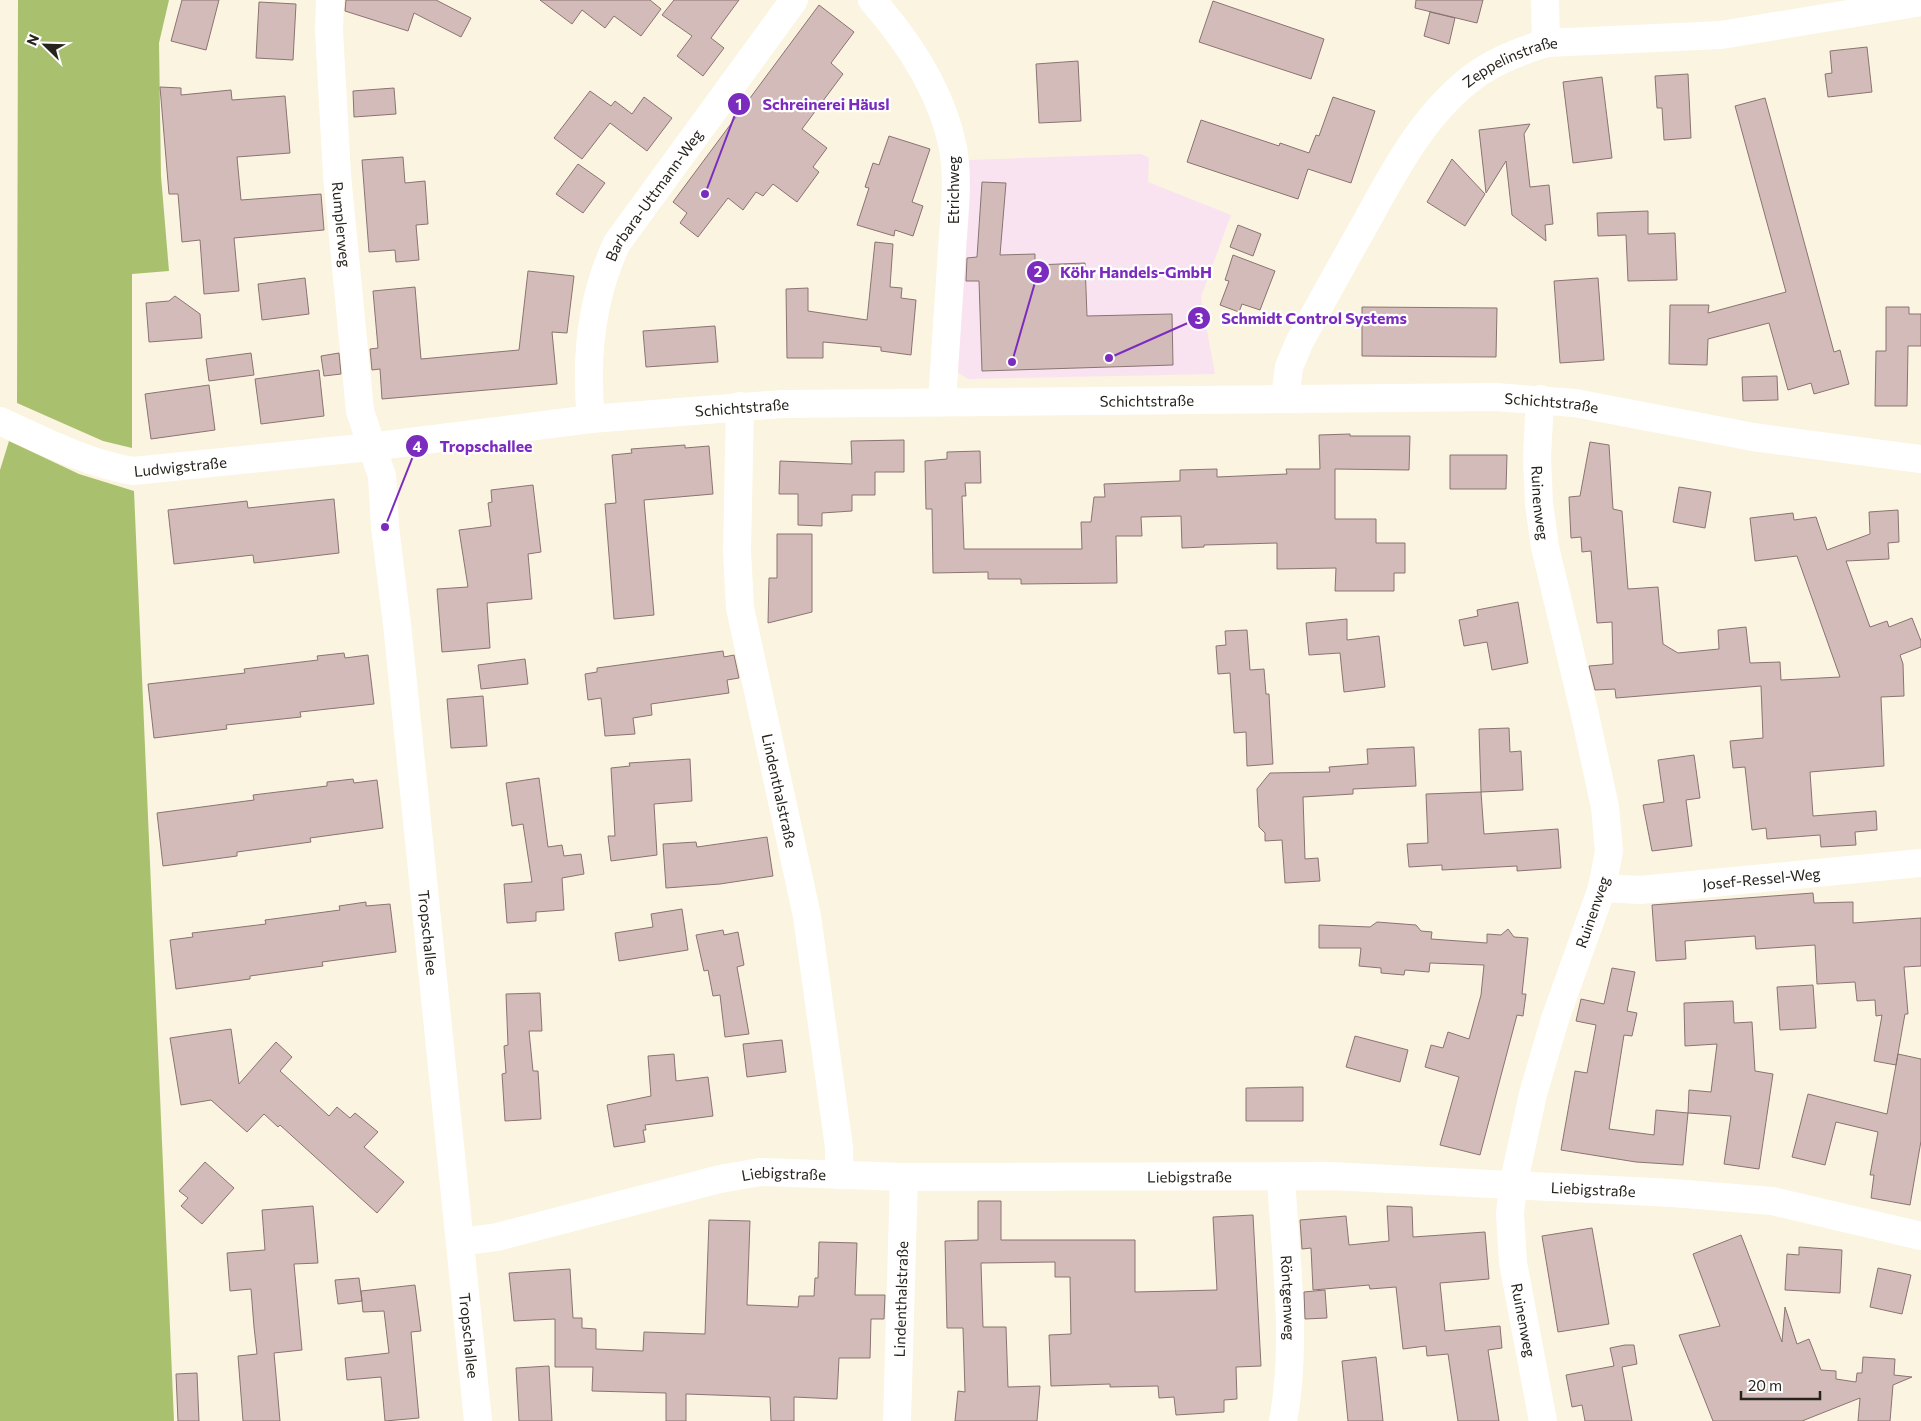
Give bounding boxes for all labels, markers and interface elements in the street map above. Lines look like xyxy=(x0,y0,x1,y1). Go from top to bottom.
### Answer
north arrow xyxy=(20,20,70,70)
text: N xyxy=(23,32,42,48)
street label: Zeppelinstraße xyxy=(1459,33,1558,91)
callout: Schreinerei Häusl xyxy=(727,89,899,120)
text: Schreinerei Häusl xyxy=(762,94,890,113)
text: 1 xyxy=(736,95,742,113)
street label: Barbara-Uttmann-Weg xyxy=(601,126,706,264)
street label: Etrichweg xyxy=(944,156,962,224)
street label: Rumplerweg xyxy=(329,181,355,268)
callout: Köhr Handels-GmbH xyxy=(1025,257,1222,288)
text: 2 xyxy=(1034,262,1042,280)
text: Köhr Handels-GmbH xyxy=(1060,262,1212,281)
callout: Schmidt Control Systems xyxy=(1187,303,1417,334)
text: Schmidt Control Systems xyxy=(1221,308,1407,327)
text: 3 xyxy=(1195,309,1204,327)
street label: Schichtstraße xyxy=(1504,389,1600,416)
street label: Schichtstraße xyxy=(1100,391,1194,410)
street label: Schichtstraße xyxy=(694,395,789,420)
callout: Tropschallee xyxy=(405,431,543,462)
text: Tropschallee xyxy=(439,436,533,455)
text: 4 xyxy=(412,437,422,455)
street label: Ludwigstraße xyxy=(133,453,228,480)
street label: Ruinenweg xyxy=(1528,465,1553,541)
street label: Lindenthalstraße xyxy=(759,732,801,849)
street label: Josef-Ressel-Weg xyxy=(1702,864,1821,893)
street label: Ruinenweg xyxy=(1571,874,1613,950)
street label: Tropschallee xyxy=(415,889,442,976)
street label: Liebigstraße xyxy=(740,1163,826,1184)
street label: Liebigstraße xyxy=(1147,1167,1232,1185)
street label: Liebigstraße xyxy=(1550,1178,1636,1200)
street label: Lindenthalstraße xyxy=(890,1241,911,1357)
street label: Röntgenweg xyxy=(1277,1254,1299,1340)
street label: Ruinenweg xyxy=(1508,1282,1540,1359)
street label: Tropschallee xyxy=(456,1292,483,1379)
scale bar xyxy=(1741,1368,1820,1400)
text: 20 m xyxy=(1748,1376,1782,1394)

